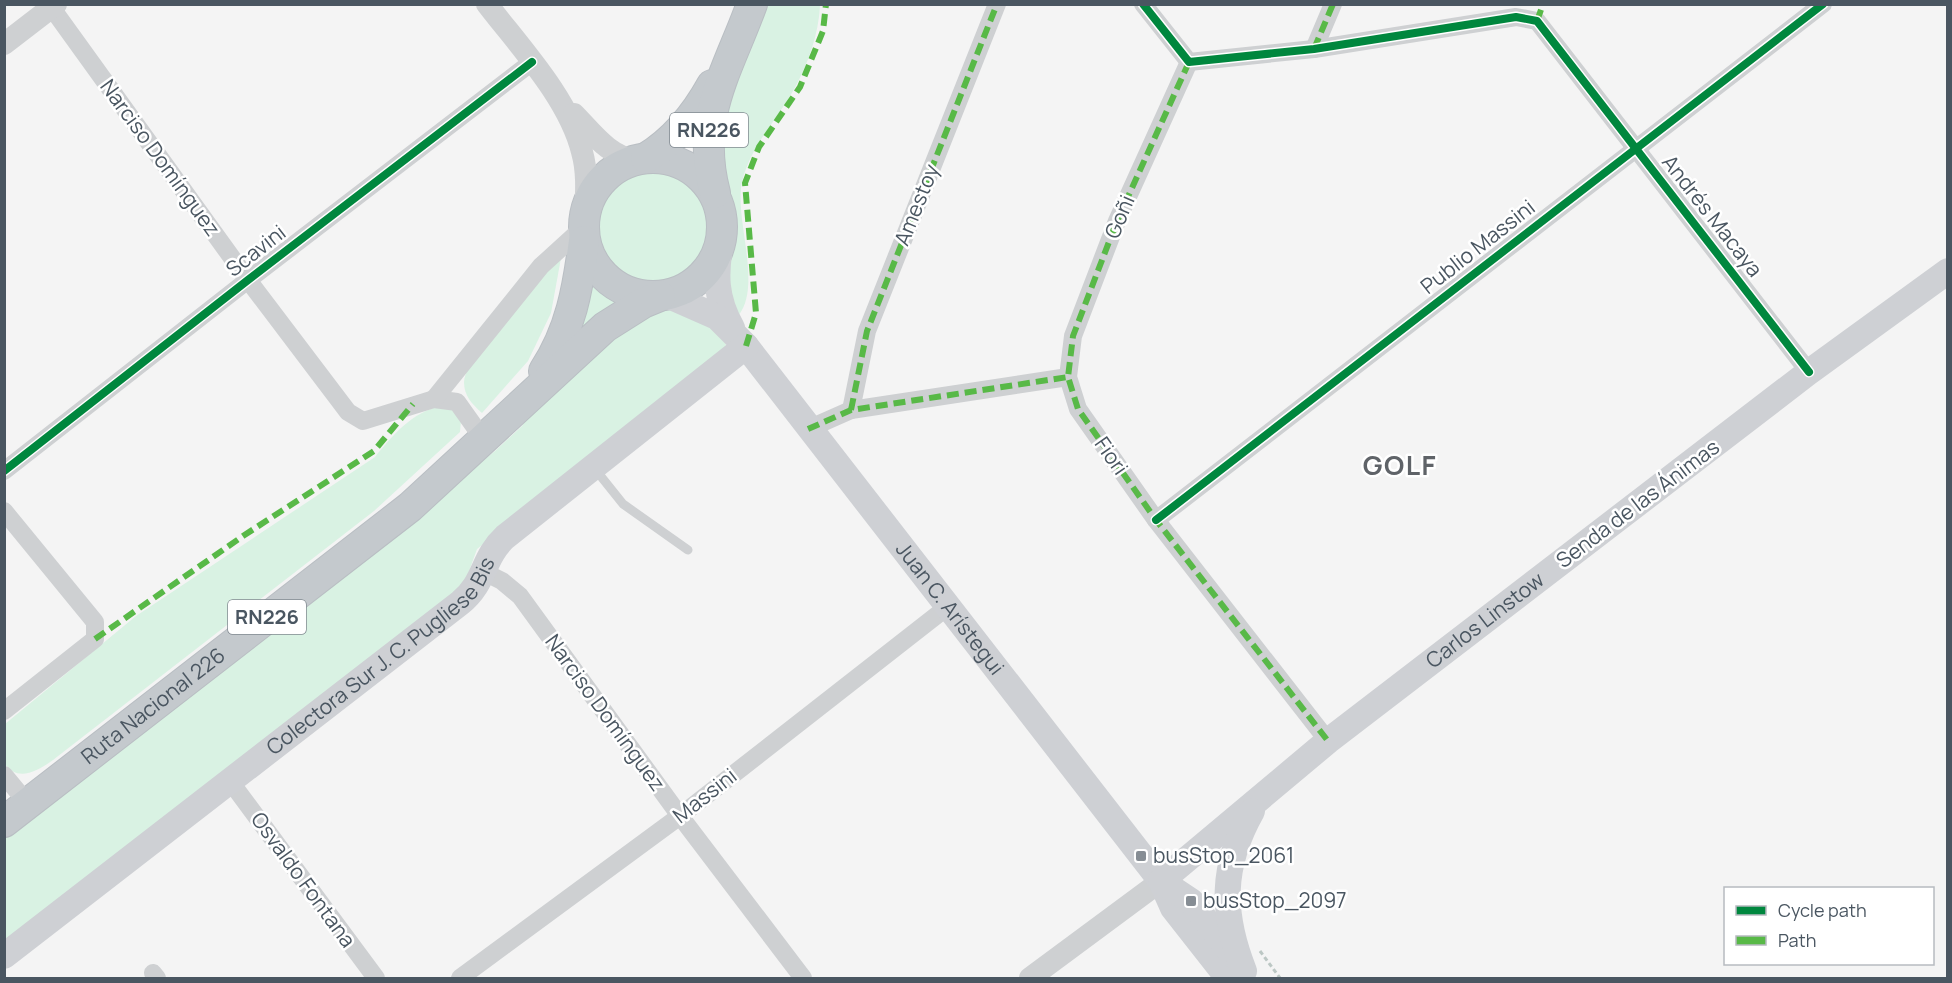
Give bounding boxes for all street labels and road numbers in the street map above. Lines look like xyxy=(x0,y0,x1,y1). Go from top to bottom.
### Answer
street label: Narciso Domínguez xyxy=(94,73,227,241)
road number: RN226 xyxy=(670,113,748,147)
street label: Andrés Macaya xyxy=(1656,149,1769,282)
street label: Amestoy xyxy=(887,160,945,249)
street label: Goñi xyxy=(1097,191,1141,243)
street label: Publio Massini xyxy=(1415,193,1540,300)
street label: Scavini xyxy=(220,218,291,282)
street label: Fiori xyxy=(1089,431,1135,480)
street label: Senda de las Ánimas xyxy=(1550,433,1725,574)
street label: Juan C. Arístegui xyxy=(890,536,1011,680)
street label: Colectora Sur J. C. Pugliese Bis xyxy=(260,552,501,761)
street label: Carlos Linstow xyxy=(1420,565,1549,674)
road number: RN226 xyxy=(228,600,306,634)
street label: Narciso Domínguez xyxy=(539,628,672,796)
street label: Ruta Nacional 226 xyxy=(75,641,230,770)
street label: Massini xyxy=(667,762,742,829)
street label: Osvaldo Fontana xyxy=(245,806,362,953)

